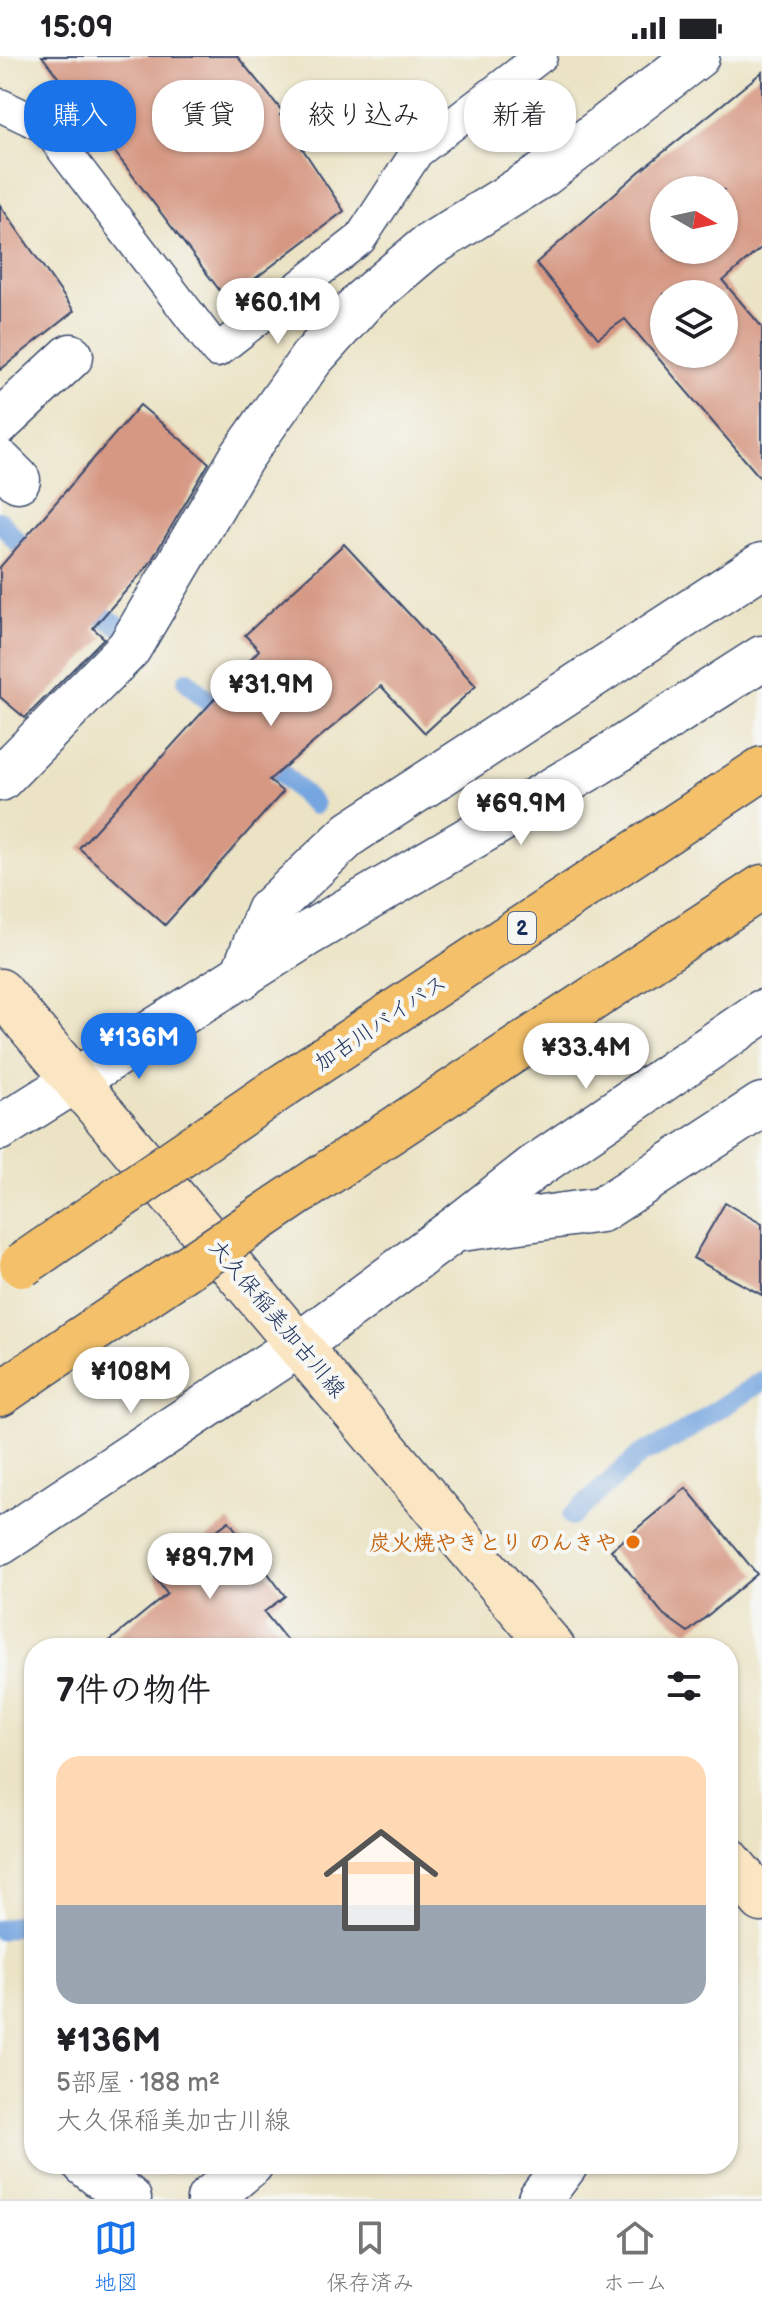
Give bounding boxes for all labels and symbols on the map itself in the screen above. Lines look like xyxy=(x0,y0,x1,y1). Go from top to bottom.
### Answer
north arrow xyxy=(650,176,738,264)
pin: ¥60.1M xyxy=(213,278,343,346)
pin: ¥31.9M xyxy=(206,660,336,728)
pin: ¥69.9M xyxy=(456,779,586,847)
road number: 2 xyxy=(508,912,536,944)
street label: 加古川バイパス xyxy=(310,969,452,1077)
pin: ¥136M xyxy=(83,1013,195,1081)
pin: ¥33.4M xyxy=(521,1023,651,1091)
street label: 大久保稲美加古川線 xyxy=(203,1234,351,1403)
pin: ¥108M xyxy=(75,1347,187,1415)
place label: 炭火焼やきとり のんきや xyxy=(369,1530,617,1557)
pin: ¥89.7M xyxy=(145,1533,275,1601)
marker: 炭火焼やきとり のんきや xyxy=(624,1533,642,1551)

